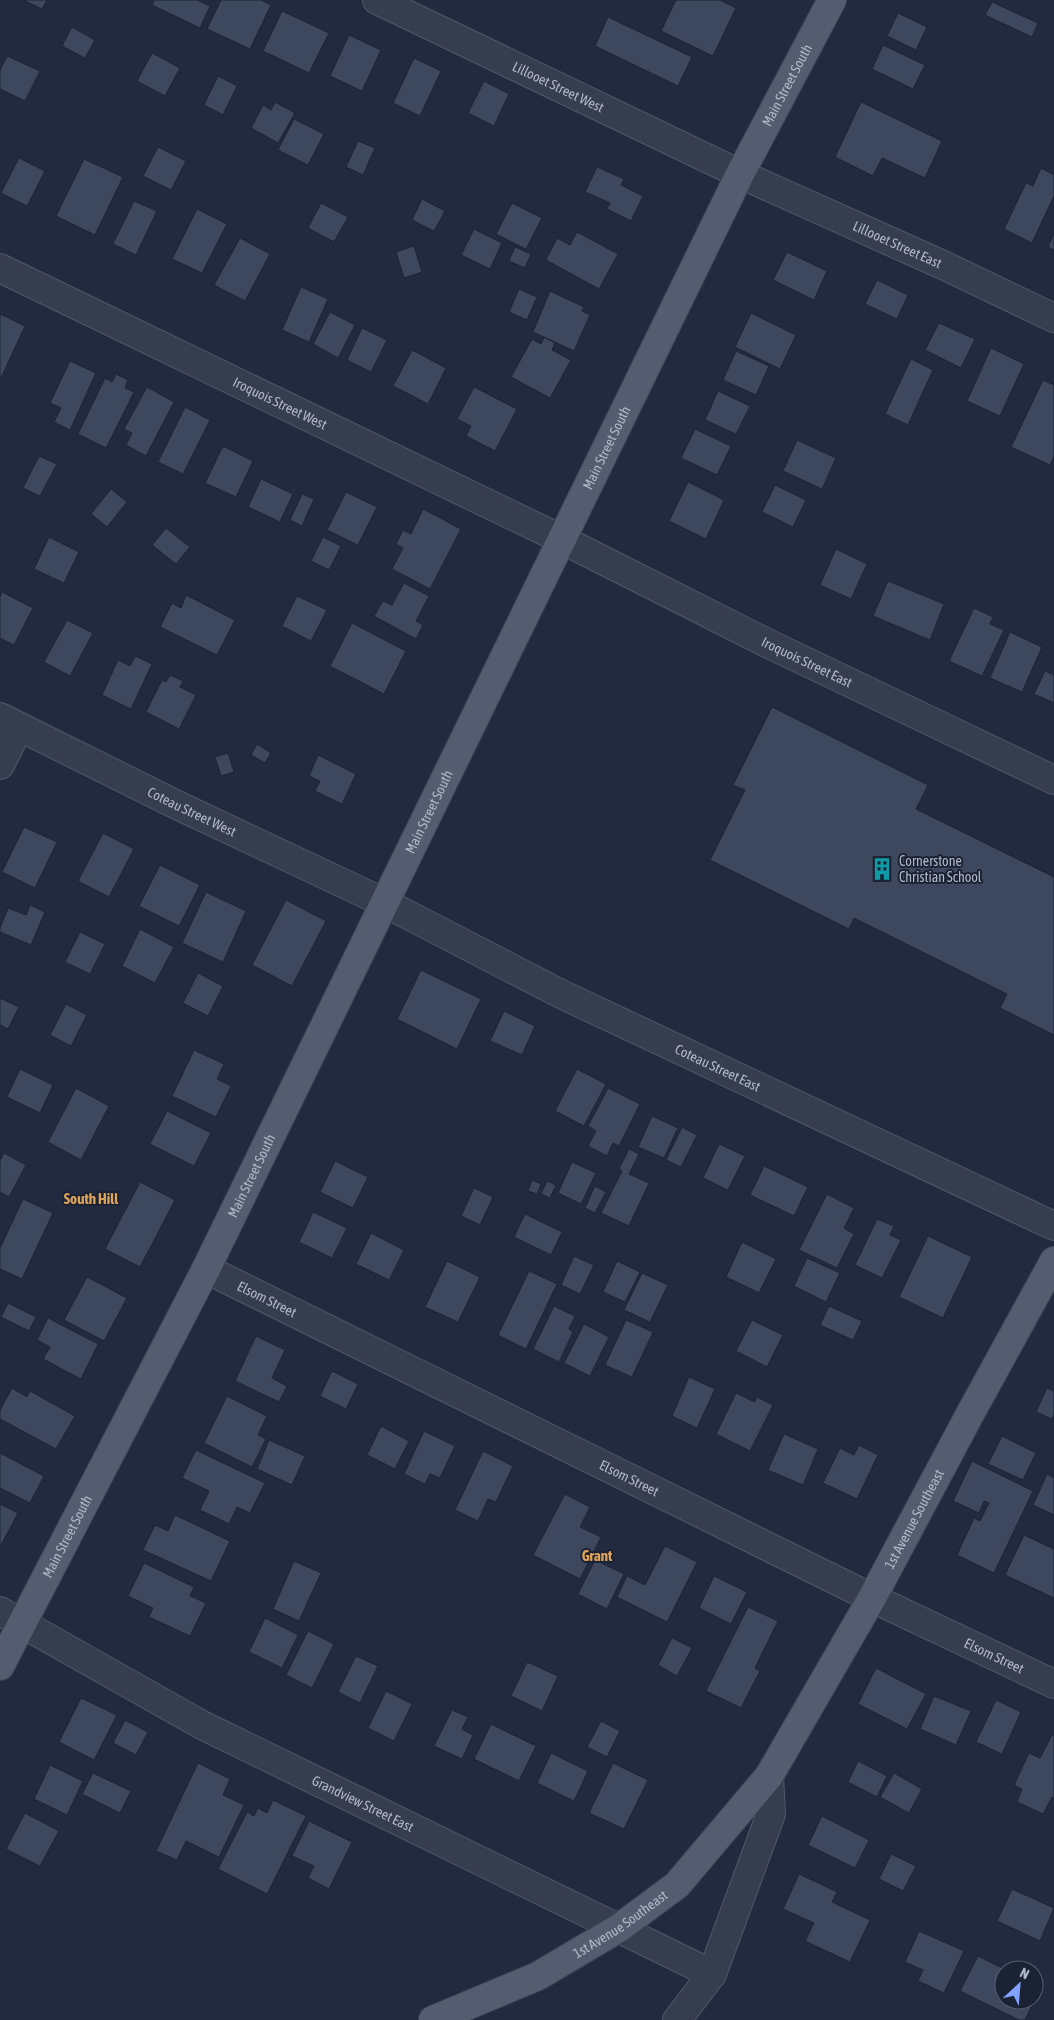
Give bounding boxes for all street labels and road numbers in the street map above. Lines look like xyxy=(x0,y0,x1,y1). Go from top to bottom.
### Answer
street label: Main Street South xyxy=(759,41,815,129)
street label: Lillooet Street West xyxy=(510,58,606,116)
street label: Lillooet Street East xyxy=(850,218,944,271)
street label: Iroquois Street West xyxy=(231,374,330,433)
street label: Main Street South xyxy=(579,403,634,492)
street label: Iroquois Street East xyxy=(759,634,855,691)
street label: Main Street South xyxy=(402,767,456,856)
street label: Coteau Street West xyxy=(145,784,239,840)
street label: Coteau Street East xyxy=(672,1041,763,1095)
street label: Main Street South xyxy=(224,1132,279,1220)
street label: Elsom Street xyxy=(235,1278,299,1320)
street label: Elsom Street xyxy=(597,1457,661,1499)
street label: 1st Avenue Southeast xyxy=(881,1467,947,1571)
street label: Main Street South xyxy=(39,1492,95,1580)
street label: Elsom Street xyxy=(962,1635,1027,1677)
street label: Grandview Street East xyxy=(310,1772,416,1835)
street label: 1st Avenue Southeast xyxy=(570,1887,670,1961)

